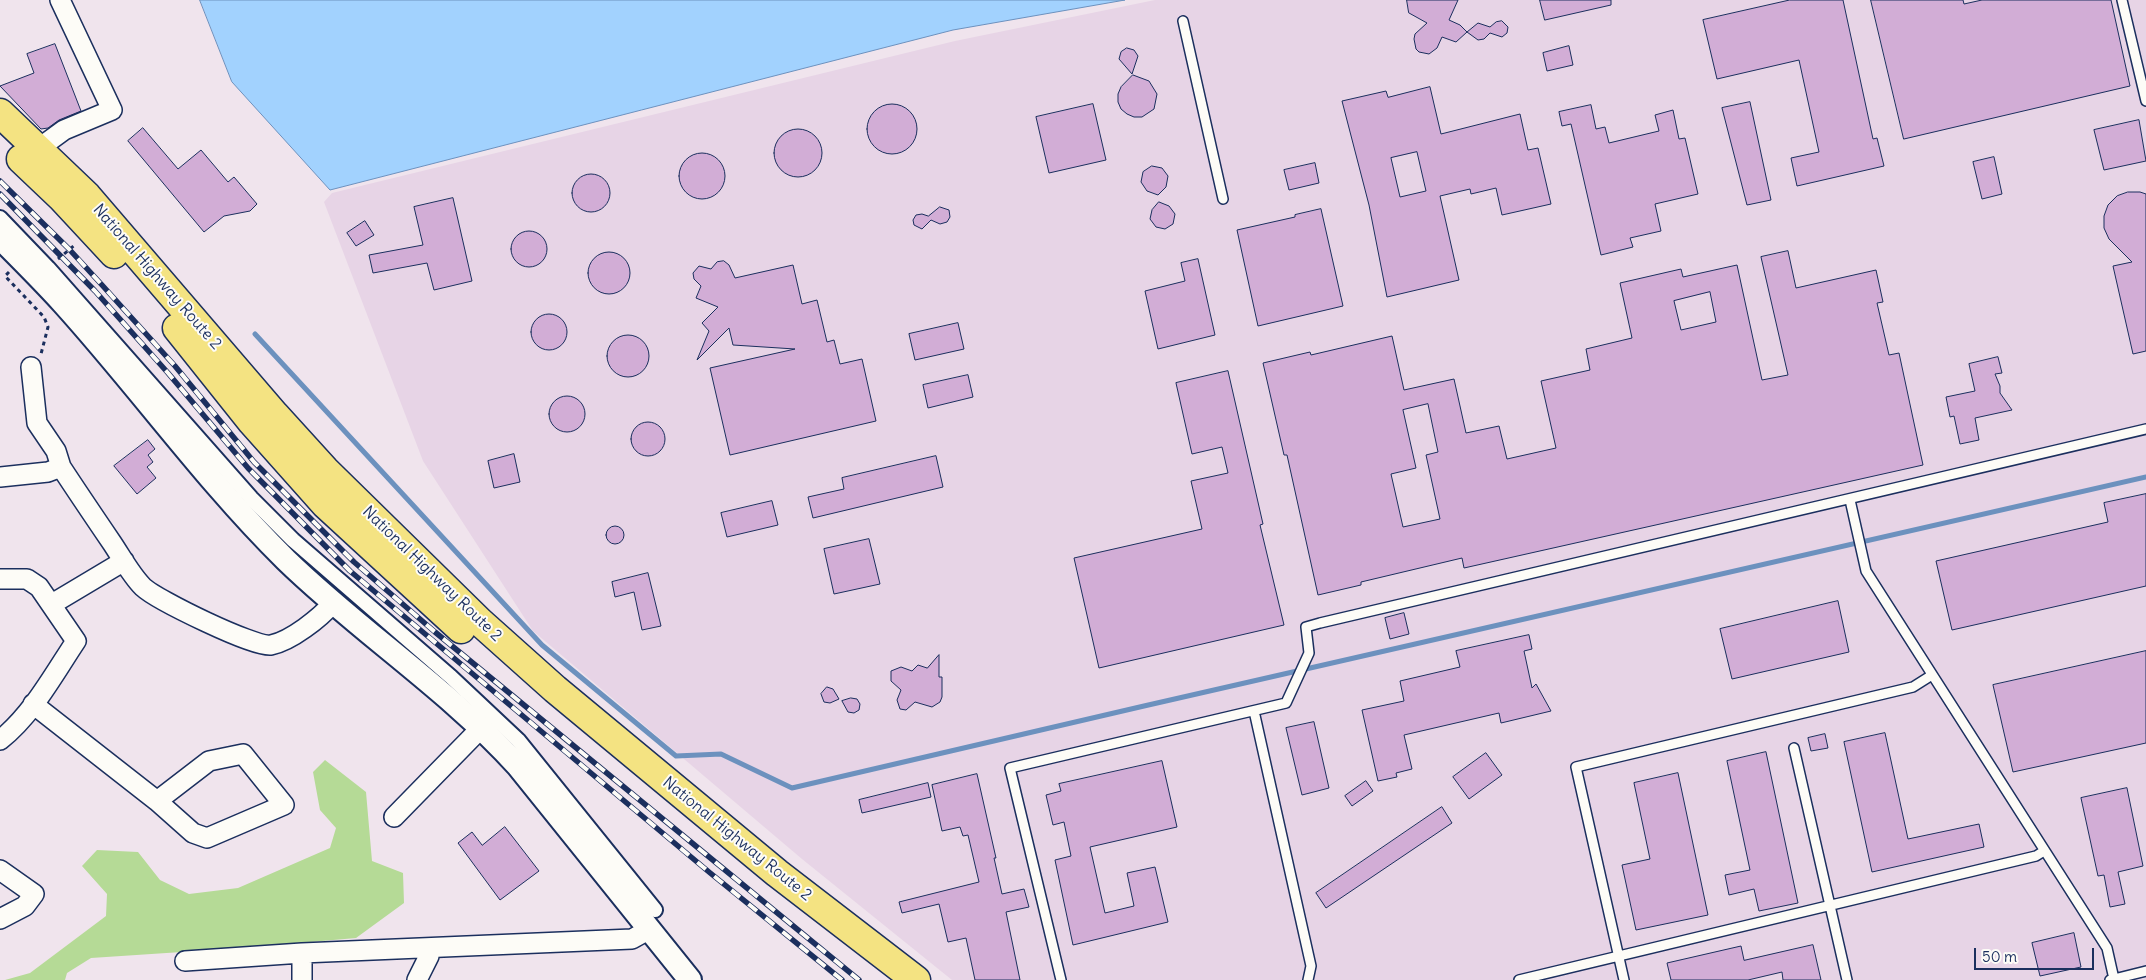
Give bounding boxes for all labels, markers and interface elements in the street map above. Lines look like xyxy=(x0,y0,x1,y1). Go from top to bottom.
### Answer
street label: National Highway Route 2 xyxy=(89,200,225,354)
street label: National Highway Route 2 xyxy=(358,502,506,646)
street label: National Highway Route 2 xyxy=(659,773,815,905)
scale bar xyxy=(1976,938,2096,970)
text: 50 m xyxy=(1982,947,2017,966)

